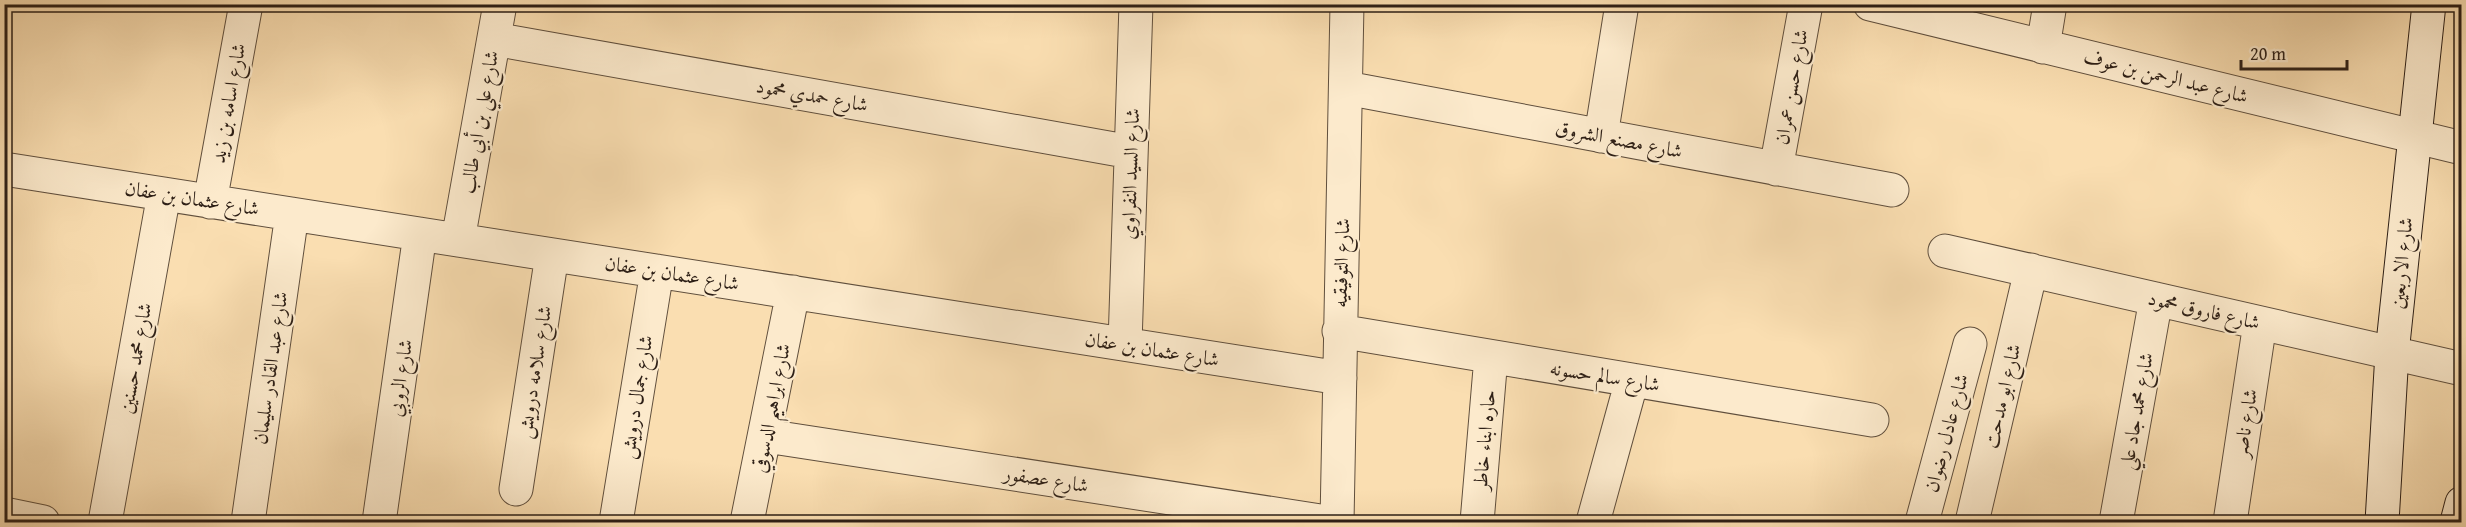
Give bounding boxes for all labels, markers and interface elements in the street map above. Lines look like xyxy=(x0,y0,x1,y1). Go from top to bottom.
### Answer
street label: شارع حسن عمران xyxy=(1766,27,1819,148)
scale bar xyxy=(2241,33,2348,71)
text: 20 m xyxy=(2250,40,2286,67)
street label: شارع اسامه بن زيد xyxy=(203,41,256,166)
street label: شارع عبد الرحمن بن عوف xyxy=(2080,41,2251,114)
street label: شارع علي بن أبي طالب xyxy=(452,48,511,197)
street label: شارع حمدي محمود xyxy=(753,70,870,123)
street label: شارع السيد النفراوي xyxy=(1113,108,1150,240)
street label: شارع مصنع الشروق xyxy=(1552,112,1685,169)
street label: شارع عثمان بن عفان xyxy=(122,173,261,226)
street label: شارع الاربعين xyxy=(2381,216,2424,311)
street label: شارع التوفيقيه xyxy=(1324,218,1361,308)
street label: شارع عثمان بن عفان xyxy=(602,248,741,301)
street label: شارع فاروق محمود xyxy=(2144,283,2263,340)
street label: شارع عبد القادر سليمان xyxy=(244,290,299,447)
street label: شارع محمد حسنين xyxy=(110,300,162,416)
street label: شارع سلامه درويش xyxy=(509,303,562,441)
street label: شارع عثمان بن عفان xyxy=(1082,324,1221,377)
street label: شارع جمال درويش xyxy=(611,333,664,462)
street label: شارع الروبي xyxy=(380,337,423,419)
street label: شارع ابراهيم الدسوقي xyxy=(744,341,803,476)
street label: شارع ابو مدحت xyxy=(1975,341,2032,452)
street label: شارع محمد جاد علي xyxy=(2111,350,2166,473)
street label: شارع سالم حسونه xyxy=(1547,353,1662,402)
street label: شارع عادل رضوان xyxy=(1916,370,1979,496)
street label: شارع ناصر xyxy=(2224,386,2268,462)
street label: حاره ابناء خاطر xyxy=(1464,389,1502,493)
street label: شارع عصفور xyxy=(999,457,1091,503)

